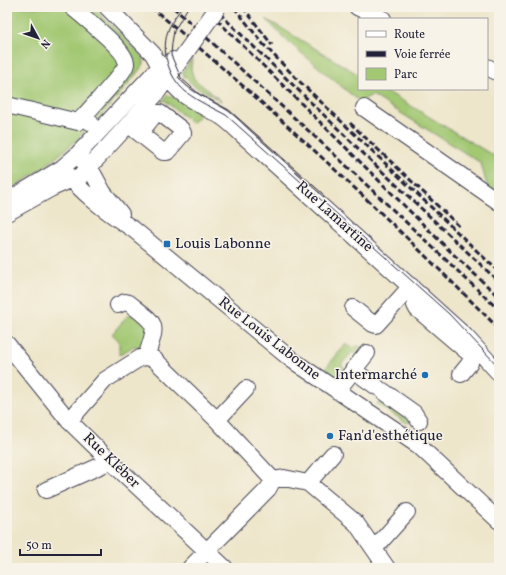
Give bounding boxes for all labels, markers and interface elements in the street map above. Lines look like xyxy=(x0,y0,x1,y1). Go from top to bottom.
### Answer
north arrow xyxy=(18,18,58,58)
legend xyxy=(358,18,488,90)
text: Route xyxy=(394,27,425,43)
text: N xyxy=(36,36,53,51)
text: Voie ferrée xyxy=(394,47,451,63)
text: Parc xyxy=(394,67,417,83)
street label: Rue Lamartine xyxy=(291,177,377,257)
place label: Louis Labonne xyxy=(175,234,271,255)
marker: Louis Labonne xyxy=(162,239,172,249)
street label: Rue Louis Labonne xyxy=(213,292,325,386)
place label: Intermarché xyxy=(335,365,417,386)
marker: Intermarché xyxy=(420,370,430,380)
place label: Fan'd'esthétique xyxy=(338,426,443,447)
street label: Rue Kléber xyxy=(78,428,144,494)
marker: Fan'd'esthétique xyxy=(325,431,335,441)
scale bar xyxy=(20,531,101,557)
text: 50 m xyxy=(26,538,52,554)

